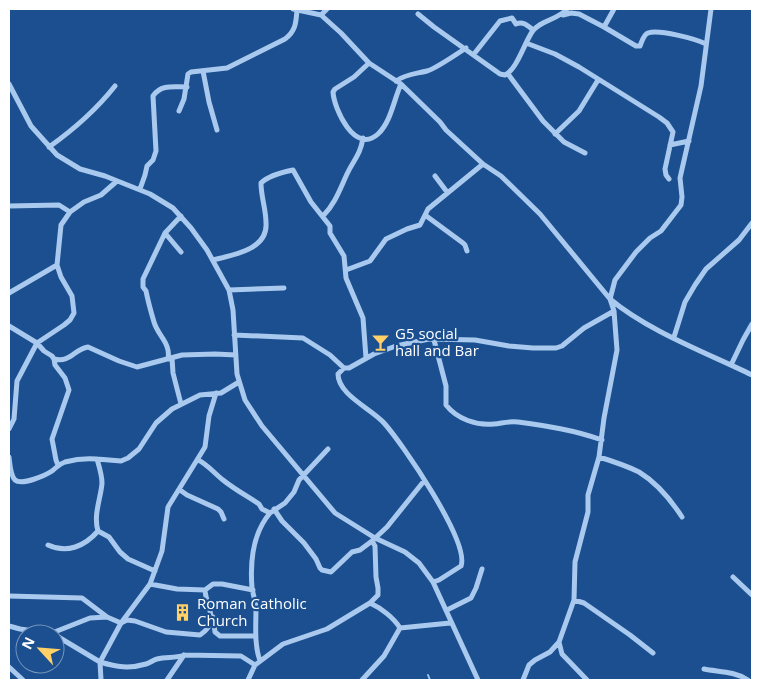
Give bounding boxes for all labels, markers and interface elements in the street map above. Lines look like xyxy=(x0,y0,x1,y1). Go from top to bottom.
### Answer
place label: G5 social hall and Bar xyxy=(395,323,479,360)
bar icon: G5 social hall and Bar xyxy=(371,332,391,352)
place label: Roman Catholic Church xyxy=(197,593,307,630)
building icon: Roman Catholic Church xyxy=(173,602,193,622)
north arrow xyxy=(15,624,65,674)
text: N xyxy=(17,634,39,652)

